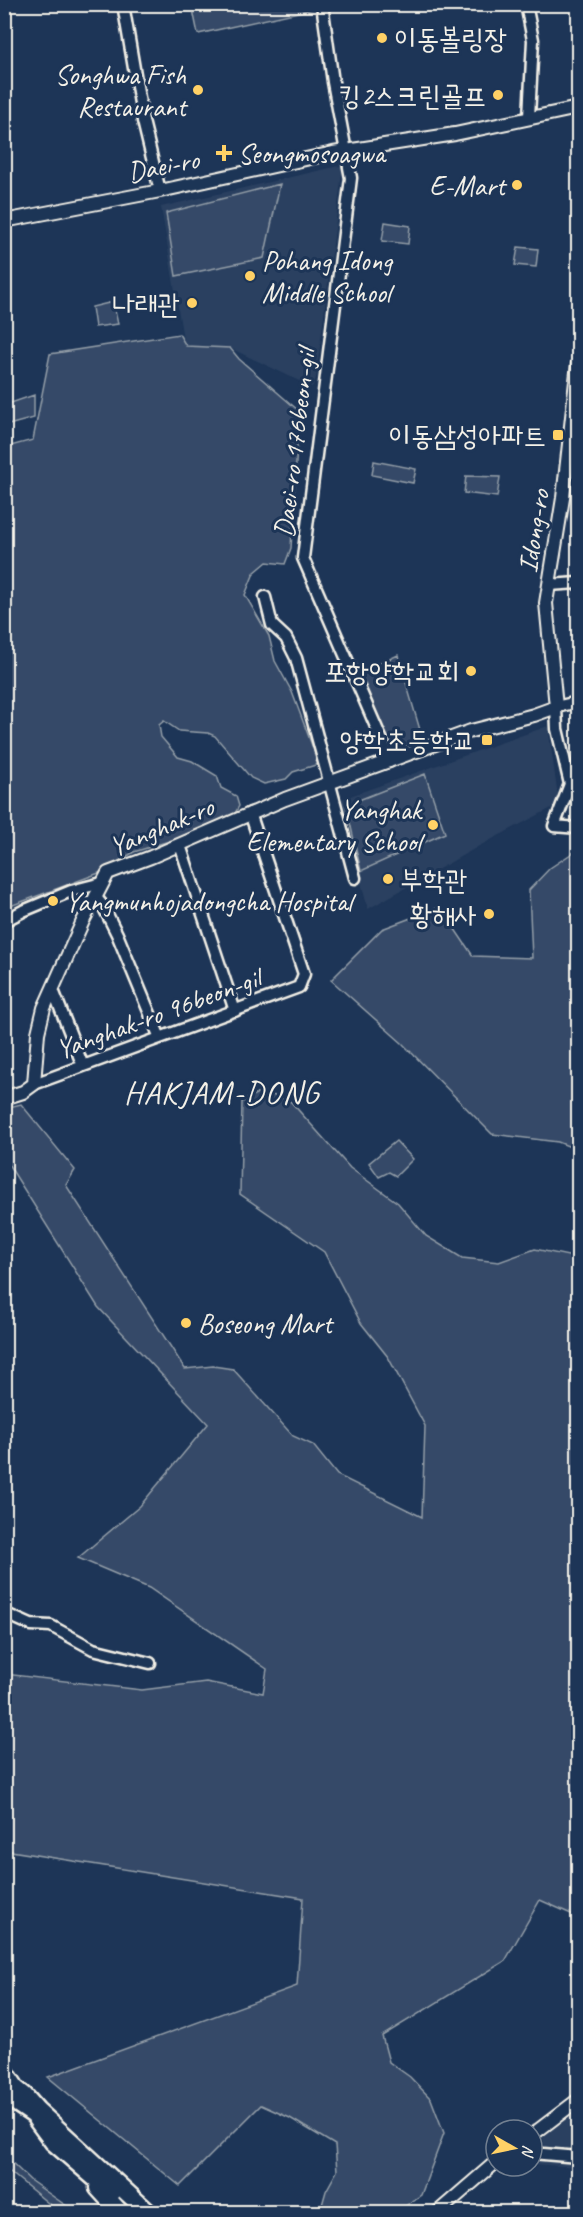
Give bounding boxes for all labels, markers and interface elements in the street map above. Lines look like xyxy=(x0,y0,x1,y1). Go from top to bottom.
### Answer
place label: 이동볼링장 xyxy=(394,21,507,56)
marker: 이동볼링장 xyxy=(375,31,389,45)
place label: Songhwa Fish Restaurant xyxy=(55,57,189,124)
place label: 킹2스크린골프 xyxy=(338,78,486,113)
marker: Songhwa Fish Restaurant xyxy=(191,83,205,97)
marker: 킹2스크린골프 xyxy=(491,88,505,102)
place label: Seongmosoagwa xyxy=(238,136,387,171)
street label: Daei-ro xyxy=(124,141,204,190)
marker: Seongmosoagwa xyxy=(215,144,233,162)
place label: E-Mart xyxy=(429,168,508,203)
marker: E-Mart xyxy=(510,178,524,192)
place label: Pohang Idong Middle School xyxy=(262,243,396,310)
marker: Pohang Idong Middle School xyxy=(243,269,257,283)
place label: 나래관 xyxy=(112,286,180,321)
marker: 나래관 xyxy=(185,296,199,310)
street label: Daei-ro 176beon-gil xyxy=(266,342,324,539)
place label: 이동삼성아파트 xyxy=(388,418,546,453)
marker: 이동삼성아파트 xyxy=(551,428,565,442)
street label: Idong-ro xyxy=(510,485,558,575)
place label: 포항양학교회 xyxy=(324,654,459,689)
marker: 포항양학교회 xyxy=(464,664,478,678)
place label: 양학초등학교 xyxy=(340,723,475,758)
marker: 양학초등학교 xyxy=(480,733,494,747)
street label: Yanghak-ro xyxy=(104,788,221,864)
place label: Yanghak Elementary School xyxy=(246,792,426,859)
marker: Yanghak Elementary School xyxy=(426,818,440,832)
place label: 부학관 xyxy=(400,862,468,897)
marker: 부학관 xyxy=(381,872,395,886)
place label: Yangmunhojadongcha Hospital xyxy=(65,884,357,919)
marker: Yangmunhojadongcha Hospital xyxy=(46,894,60,908)
place label: 황해사 xyxy=(409,897,477,932)
marker: 황해사 xyxy=(482,907,496,921)
street label: Yanghak-ro 96beon-gil xyxy=(51,958,270,1067)
district label: HAKJAM-DONG xyxy=(124,1072,322,1113)
place label: Boseong Mart xyxy=(198,1306,335,1341)
marker: Boseong Mart xyxy=(179,1316,193,1330)
north arrow xyxy=(484,2118,544,2178)
text: N xyxy=(517,2144,538,2160)

